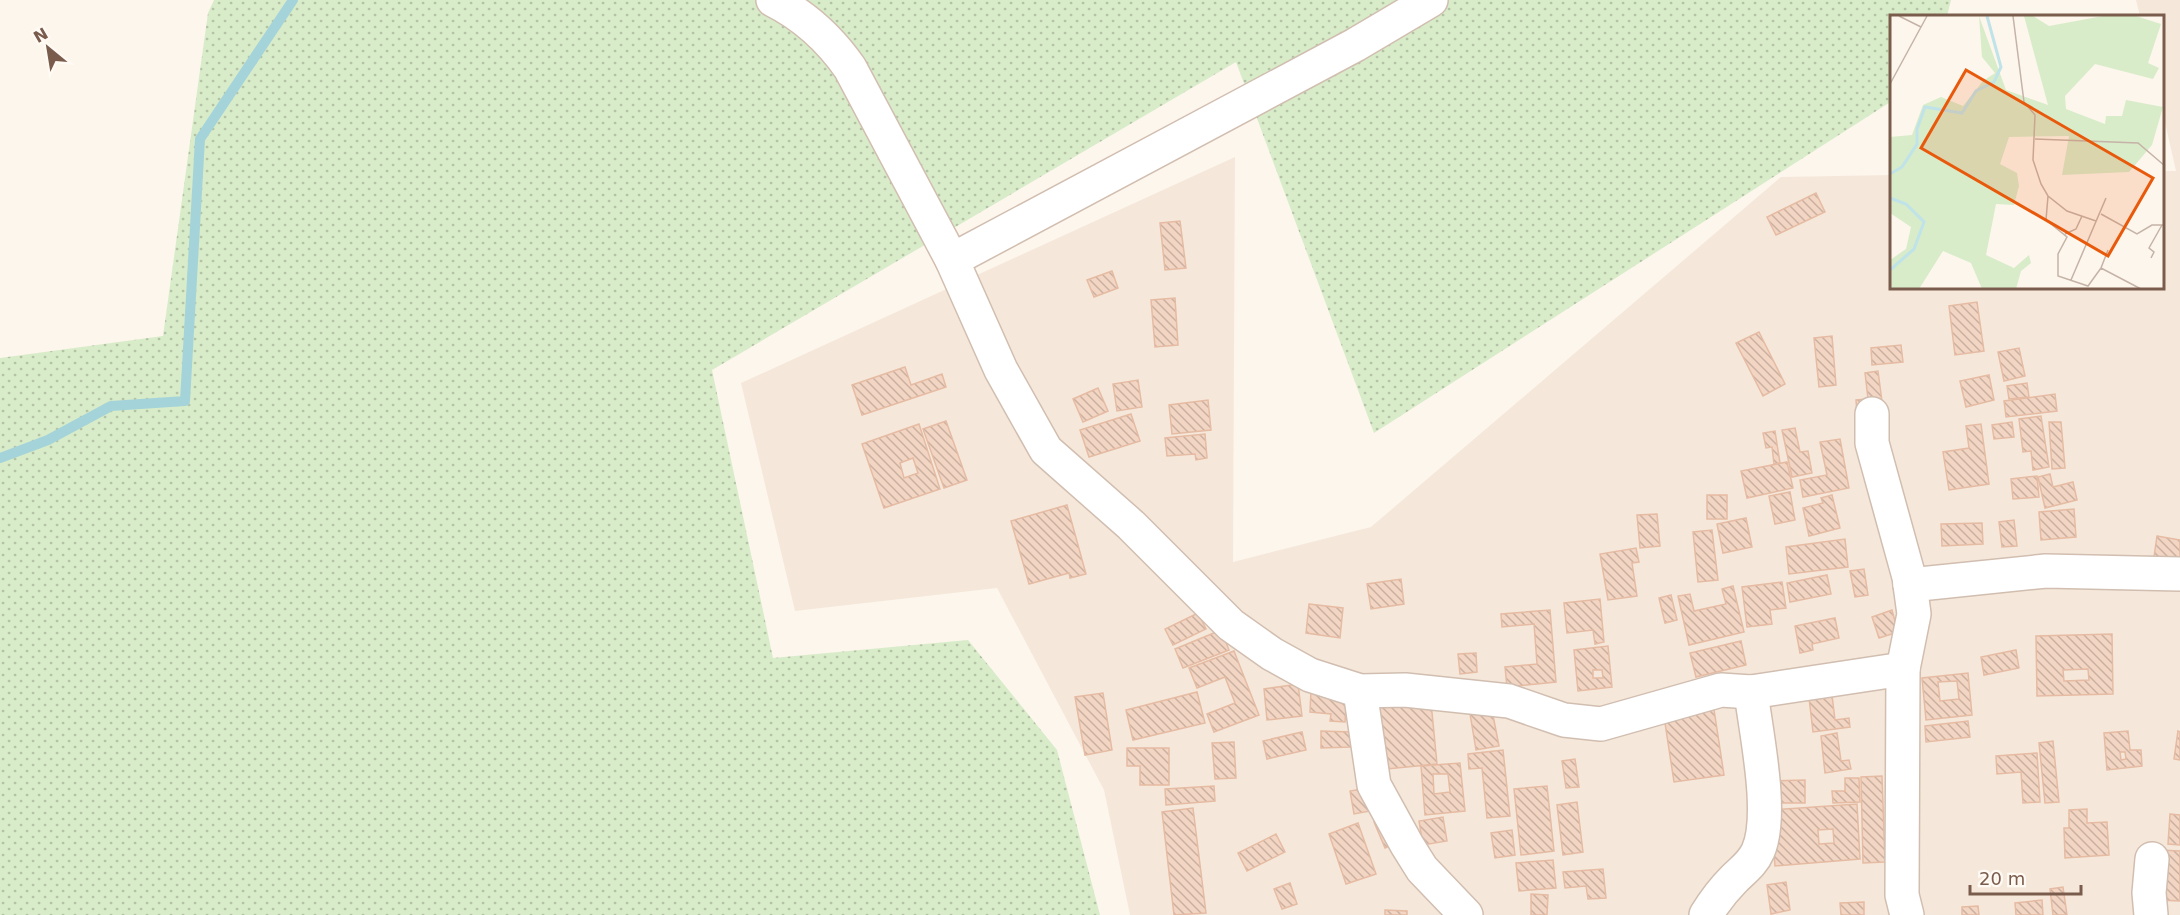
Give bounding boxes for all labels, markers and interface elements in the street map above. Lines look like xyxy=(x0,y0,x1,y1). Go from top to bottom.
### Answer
inset map xyxy=(1890,15,2165,290)
north arrow xyxy=(18,18,78,78)
text: N xyxy=(30,24,51,47)
scale bar xyxy=(1970,858,2081,896)
text: 20 m xyxy=(1979,868,2025,889)

